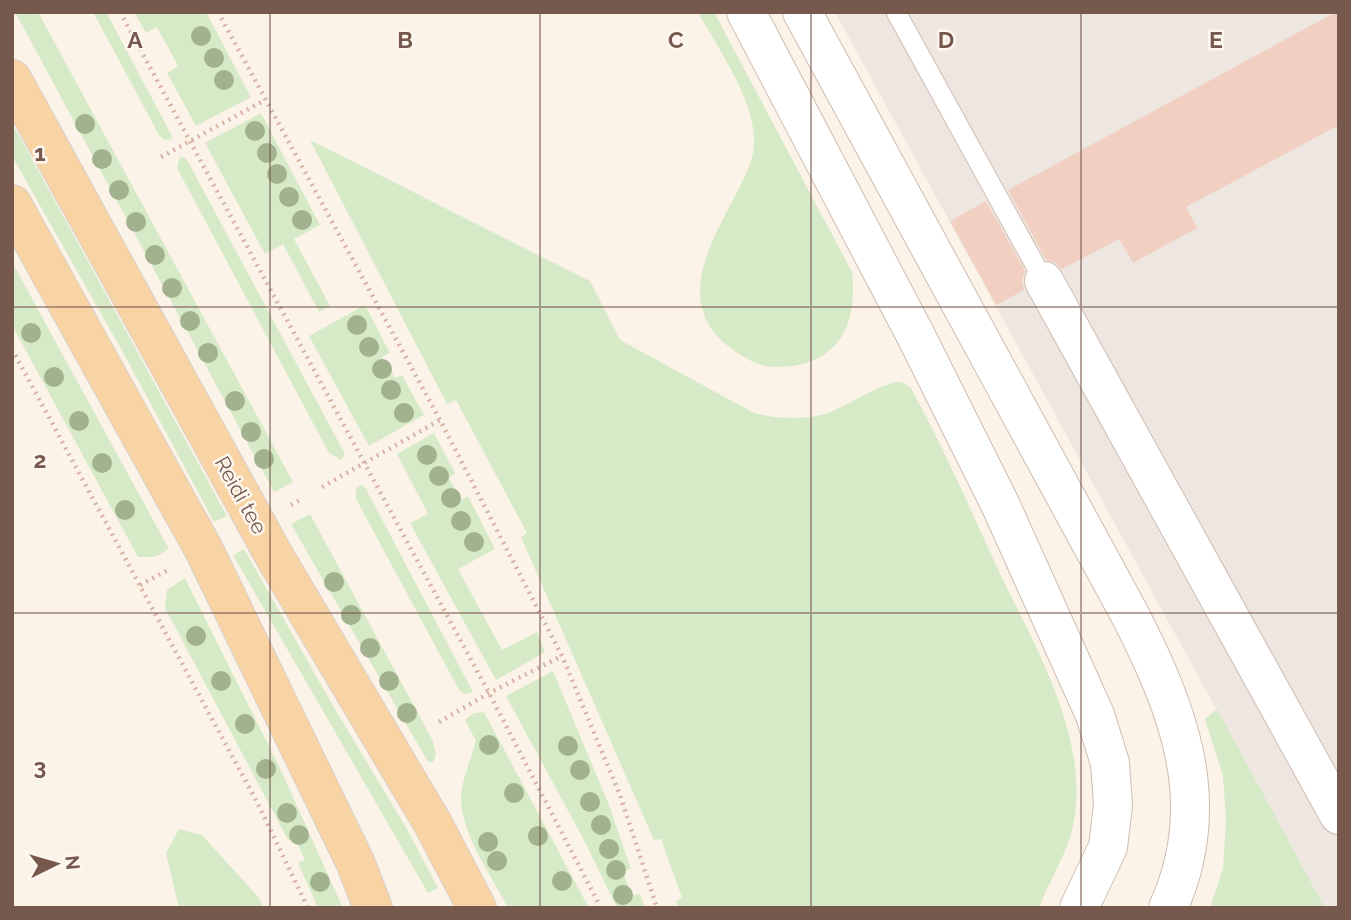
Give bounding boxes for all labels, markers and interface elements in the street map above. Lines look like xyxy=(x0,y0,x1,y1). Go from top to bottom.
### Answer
text: A xyxy=(127,26,143,53)
text: B xyxy=(397,26,413,53)
text: C xyxy=(668,26,684,53)
text: D xyxy=(938,26,954,53)
text: E xyxy=(1209,26,1223,53)
text: 1 xyxy=(34,139,46,166)
text: 2 xyxy=(34,446,46,473)
street label: Reidi tee xyxy=(210,452,272,538)
text: 3 xyxy=(34,753,46,780)
north arrow xyxy=(21,829,91,899)
text: N xyxy=(61,854,85,871)

